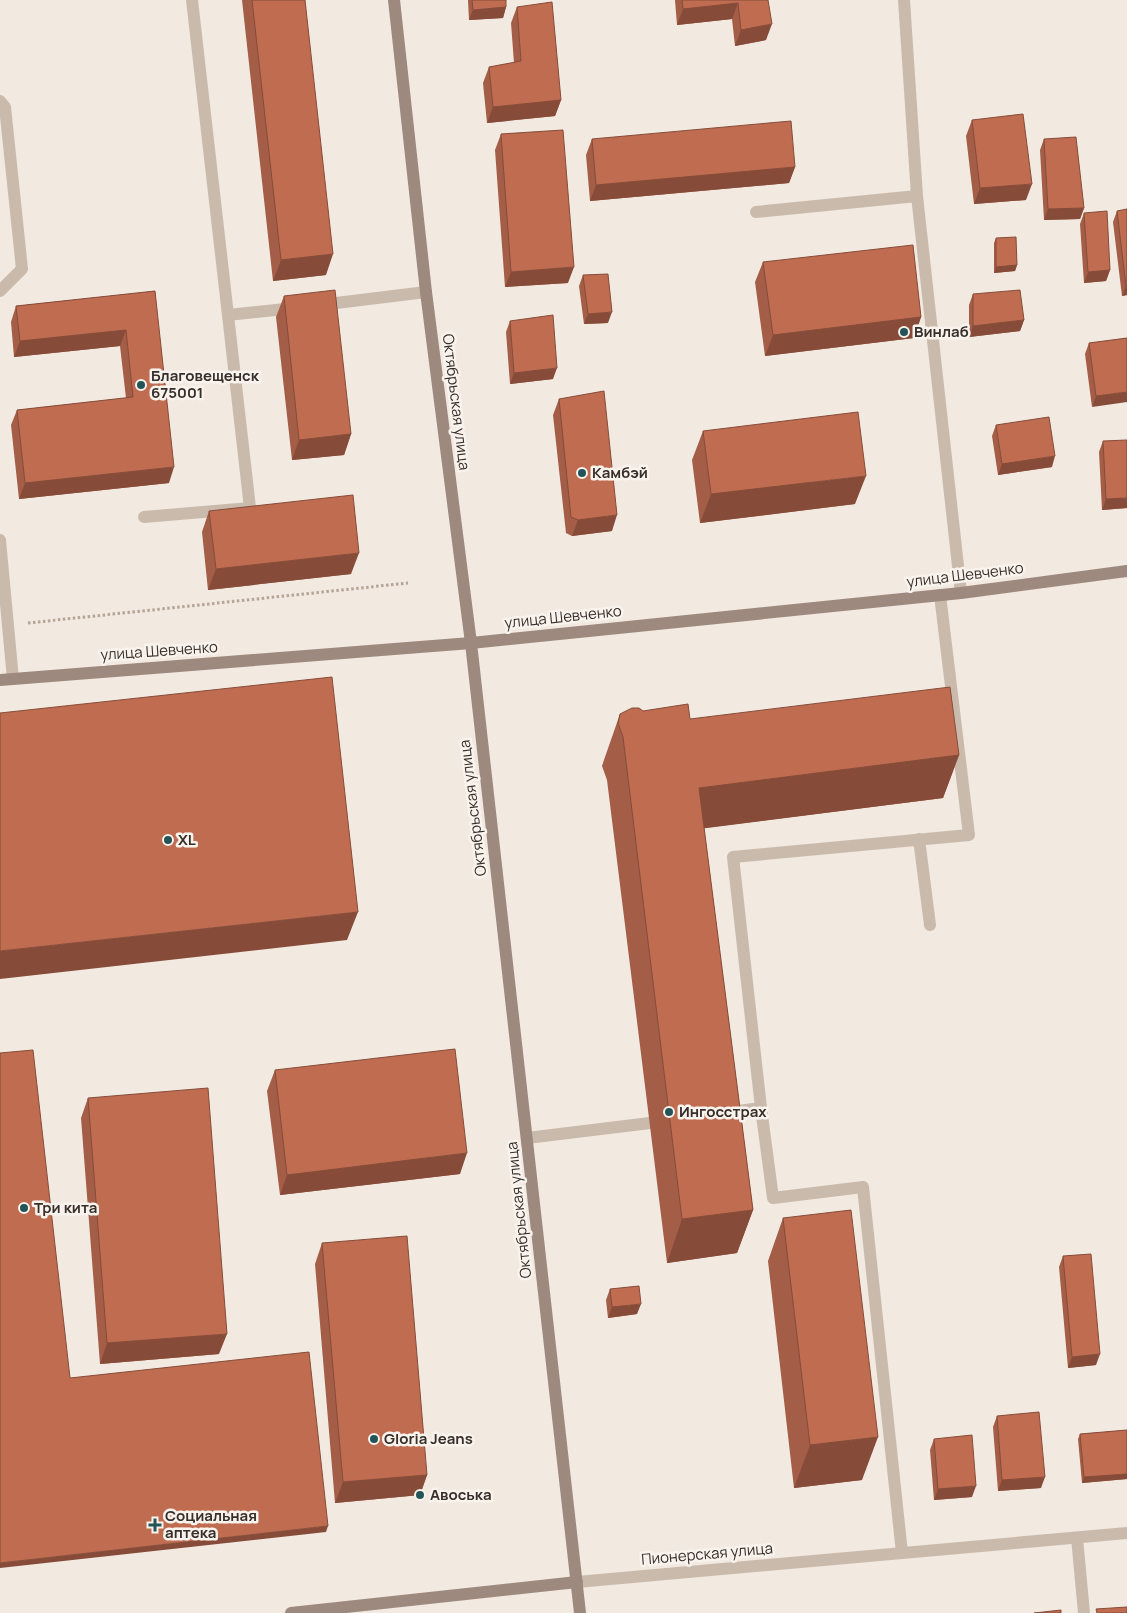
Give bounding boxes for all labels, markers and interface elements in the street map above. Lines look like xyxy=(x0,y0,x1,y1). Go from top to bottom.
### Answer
place label: Винлаб xyxy=(914,321,969,342)
marker: Винлаб xyxy=(898,326,910,338)
street label: Октябрьская улица xyxy=(438,333,475,471)
place label: Благовещенск 675001 xyxy=(151,365,260,403)
marker: Благовещенск 675001 xyxy=(135,379,147,391)
place label: Камбэй xyxy=(592,462,648,483)
marker: Камбэй xyxy=(576,467,588,479)
street label: улица Шевченко xyxy=(905,557,1025,592)
street label: улица Шевченко xyxy=(503,600,623,633)
street label: улица Шевченко xyxy=(100,636,219,665)
street label: Октябрьская улица xyxy=(454,739,491,877)
place label: XL xyxy=(178,829,196,850)
marker: XL xyxy=(162,834,174,846)
place label: Ингосстрах xyxy=(679,1101,767,1122)
marker: Ингосстрах xyxy=(663,1106,675,1118)
street label: Октябрьская улица xyxy=(501,1141,536,1279)
place label: Три кита xyxy=(34,1197,97,1218)
marker: Три кита xyxy=(18,1202,30,1214)
place label: Gloria Jeans xyxy=(384,1428,473,1449)
marker: Gloria Jeans xyxy=(368,1433,380,1445)
place label: Авоська xyxy=(430,1484,492,1505)
marker: Авоська xyxy=(414,1489,426,1501)
place label: Социальная аптека xyxy=(165,1505,257,1543)
marker: Социальная аптека xyxy=(149,1519,161,1531)
street label: Пионерская улица xyxy=(640,1537,774,1570)

